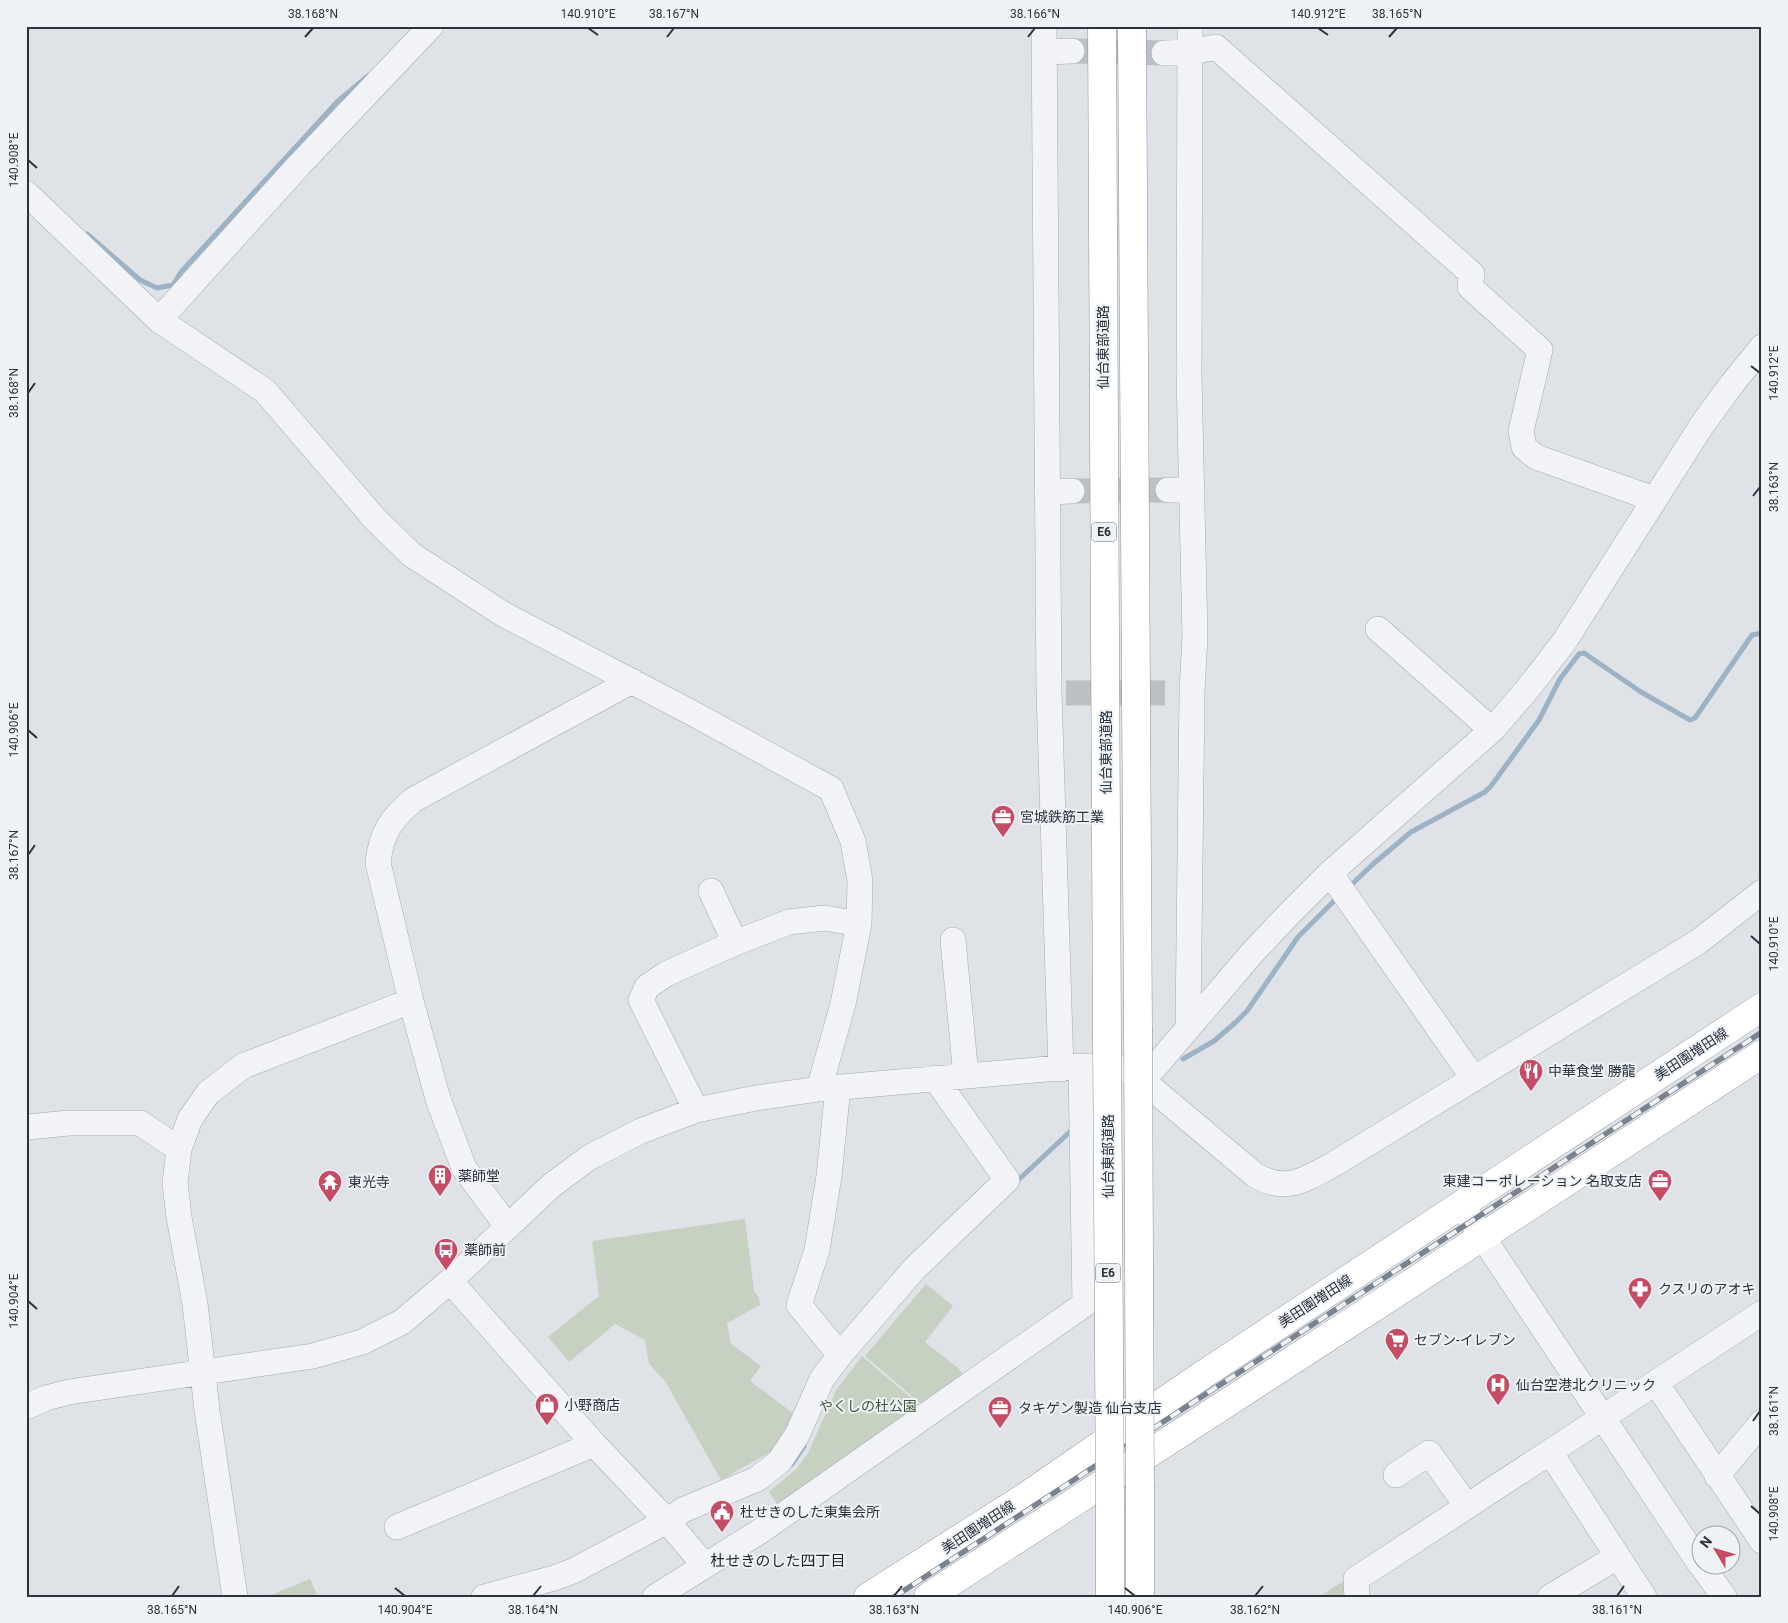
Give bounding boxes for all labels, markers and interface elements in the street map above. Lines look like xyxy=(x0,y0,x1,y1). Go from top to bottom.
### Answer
text: 38.168°N xyxy=(288,7,338,21)
text: 140.910°E xyxy=(561,7,616,21)
text: 38.167°N xyxy=(649,7,699,21)
text: 38.166°N xyxy=(1010,7,1060,21)
text: 140.912°E xyxy=(1291,7,1346,21)
text: 38.165°N xyxy=(1372,7,1422,21)
text: 140.908°E xyxy=(7,132,21,187)
street label: 仙台東部道路 xyxy=(1095,305,1111,389)
text: 140.912°E xyxy=(1767,345,1781,400)
text: 38.168°N xyxy=(7,368,21,418)
text: 38.163°N xyxy=(1767,462,1781,512)
road number: E6 xyxy=(1092,522,1116,542)
text: 140.906°E xyxy=(7,702,21,757)
street label: 仙台東部道路 xyxy=(1098,710,1114,794)
office icon: 宮城鉄筋工業 xyxy=(990,804,1016,838)
place label: 宮城鉄筋工業 xyxy=(1020,809,1104,825)
text: 38.167°N xyxy=(7,830,21,880)
text: 140.910°E xyxy=(1767,916,1781,971)
street label: 美田園増田線 xyxy=(1651,1024,1731,1084)
restaurant icon: 中華食堂 勝龍 xyxy=(1518,1058,1544,1092)
place label: 中華食堂 勝龍 xyxy=(1548,1063,1635,1079)
street label: 仙台東部道路 xyxy=(1100,1114,1116,1198)
building icon: 薬師堂 xyxy=(427,1163,453,1197)
place label: 薬師堂 xyxy=(458,1168,500,1184)
office icon: 東建コーポレーション 名取支店 xyxy=(1647,1168,1673,1202)
temple icon: 東光寺 xyxy=(317,1169,343,1203)
place label: 東建コーポレーション 名取支店 xyxy=(1443,1173,1642,1189)
place label: 東光寺 xyxy=(348,1174,390,1190)
bus stop icon: 薬師前 xyxy=(433,1237,459,1271)
place label: 薬師前 xyxy=(464,1242,506,1258)
road number: E6 xyxy=(1096,1264,1120,1282)
street label: 美田園増田線 xyxy=(1275,1271,1355,1331)
text: 140.904°E xyxy=(7,1273,21,1328)
pharmacy icon: クスリのアオキ xyxy=(1627,1276,1653,1310)
place label: クスリのアオキ xyxy=(1658,1281,1756,1297)
supermarket icon: セブン-イレブン xyxy=(1384,1327,1410,1361)
place label: セブン-イレブン xyxy=(1414,1332,1516,1348)
hospital icon: 仙台空港北クリニック xyxy=(1485,1372,1511,1406)
place label: 仙台空港北クリニック xyxy=(1516,1377,1656,1393)
text: 38.161°N xyxy=(1767,1386,1781,1436)
shop icon: 小野商店 xyxy=(534,1392,560,1426)
office icon: タキゲン製造 仙台支店 xyxy=(987,1395,1013,1429)
place label: 小野商店 xyxy=(564,1397,620,1413)
park label: やくしの杜公園 xyxy=(819,1398,917,1414)
place label: タキゲン製造 仙台支店 xyxy=(1018,1400,1161,1416)
text: 140.908°E xyxy=(1767,1486,1781,1541)
street label: 美田園増田線 xyxy=(938,1497,1018,1557)
public building icon: 杜せきのした東集会所 xyxy=(709,1499,735,1533)
place label: 杜せきのした東集会所 xyxy=(740,1504,880,1520)
north arrow xyxy=(1690,1526,1740,1576)
text: N xyxy=(1696,1533,1715,1551)
district label: 杜せきのした四丁目 xyxy=(710,1552,846,1570)
text: 38.165°N xyxy=(147,1603,197,1617)
text: 140.904°E xyxy=(378,1603,433,1617)
text: 38.164°N xyxy=(508,1603,558,1617)
text: 38.163°N xyxy=(869,1603,919,1617)
text: 140.906°E xyxy=(1108,1603,1163,1617)
text: 38.162°N xyxy=(1230,1603,1280,1617)
text: 38.161°N xyxy=(1592,1603,1642,1617)

